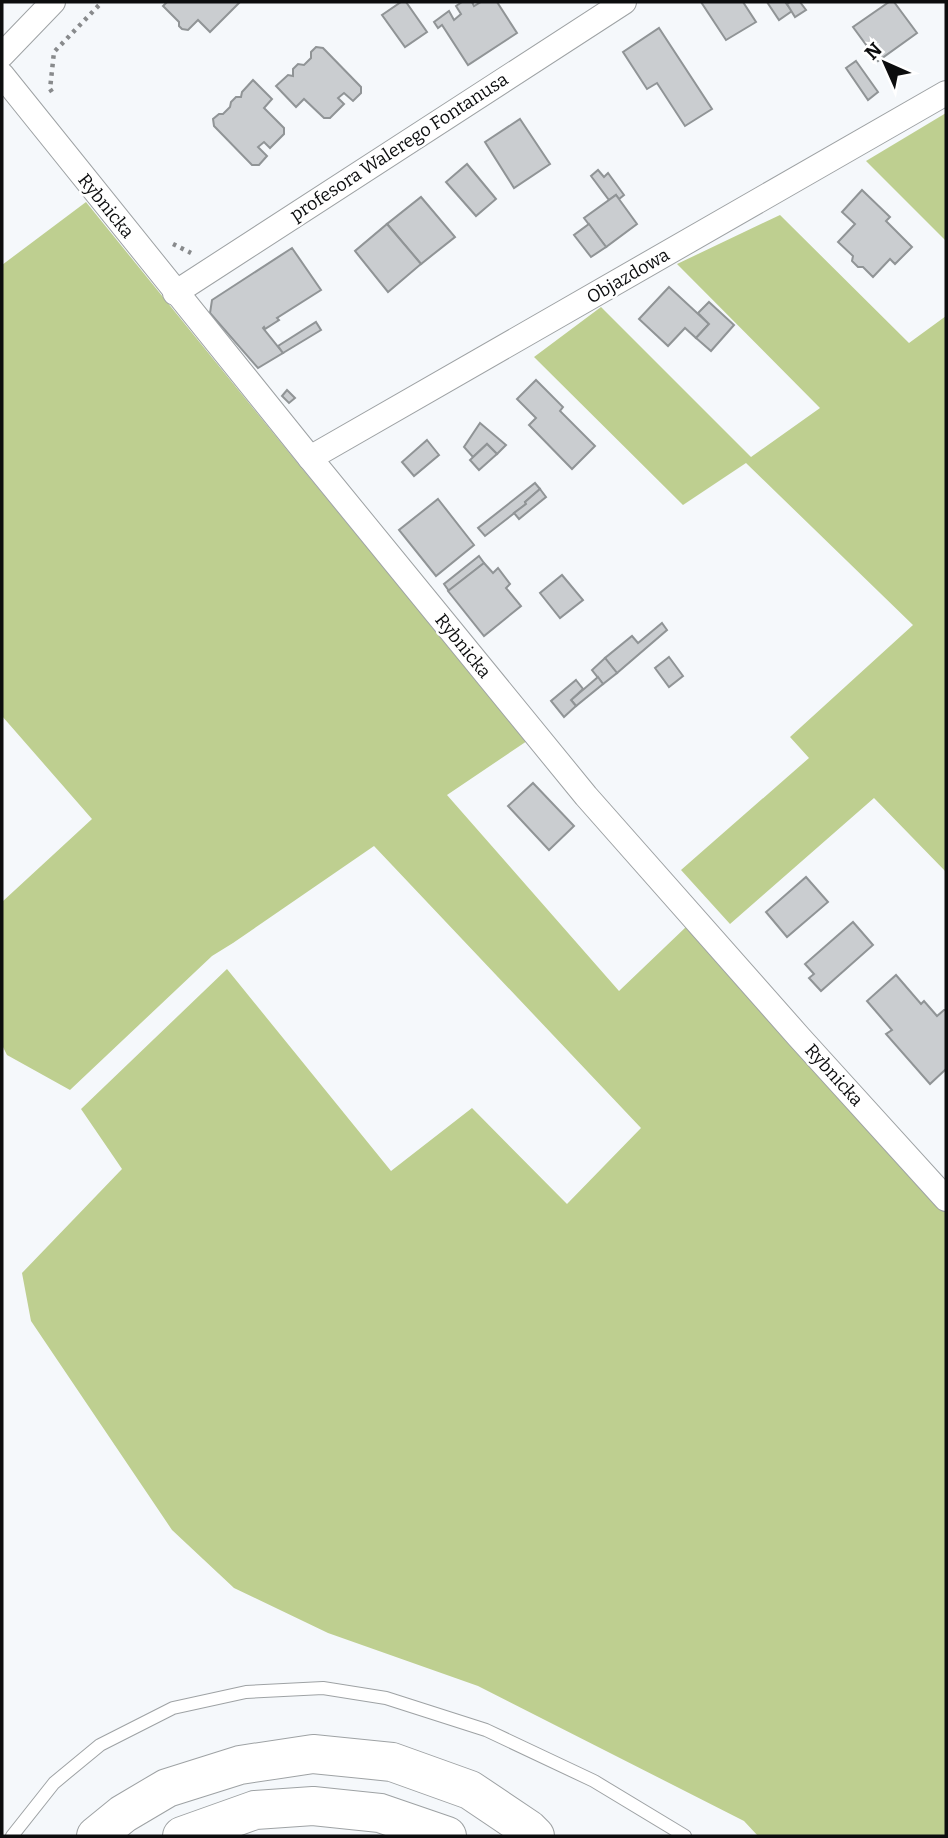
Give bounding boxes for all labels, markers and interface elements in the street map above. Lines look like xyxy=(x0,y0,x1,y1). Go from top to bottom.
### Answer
north arrow xyxy=(850,28,920,98)
text: N xyxy=(860,38,887,65)
street label: profesora Walerego Fontanusa xyxy=(286,68,512,226)
street label: Rybnicka xyxy=(73,169,139,243)
street label: Objazdowa xyxy=(583,243,673,308)
street label: Rybnicka xyxy=(430,609,496,683)
street label: Rybnicka xyxy=(800,1039,868,1111)

